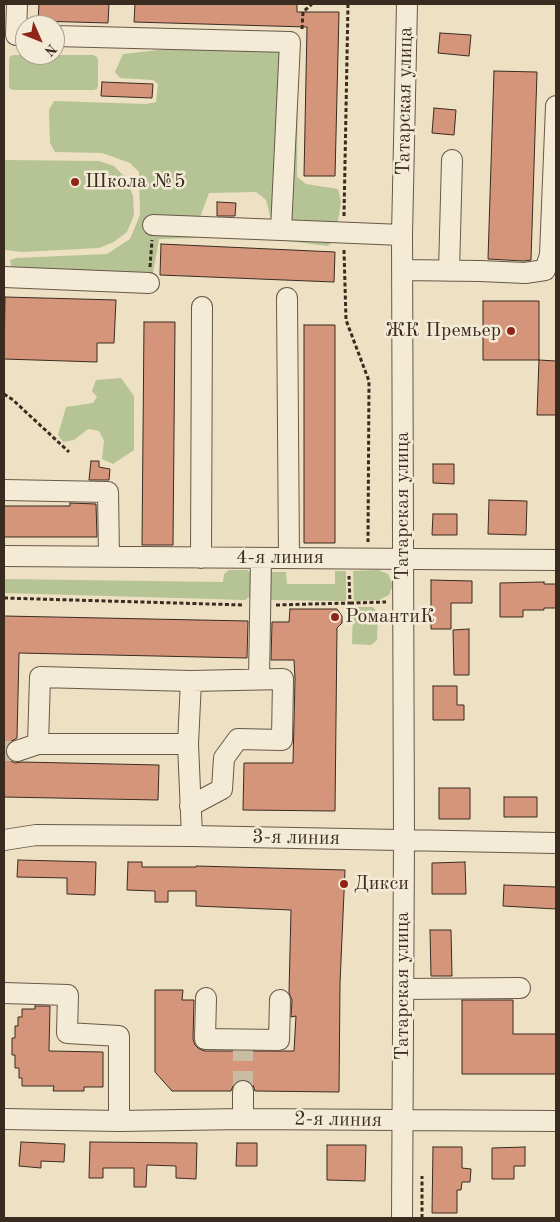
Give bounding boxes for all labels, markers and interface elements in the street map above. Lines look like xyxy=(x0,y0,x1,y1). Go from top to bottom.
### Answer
north arrow xyxy=(15,15,65,65)
street label: Татарская улица xyxy=(392,27,418,175)
text: N xyxy=(41,41,59,58)
place label: Школа №5 xyxy=(85,170,186,194)
marker: Школа №5 xyxy=(69,176,81,188)
place label: ЖК Премьер xyxy=(385,319,501,343)
marker: ЖК Премьер xyxy=(505,325,517,337)
street label: Татарская улица xyxy=(391,432,415,580)
street label: 4-я линия xyxy=(236,546,324,570)
place label: РомантиК xyxy=(345,605,435,629)
marker: РомантиК xyxy=(329,611,341,623)
street label: 3-я линия xyxy=(252,825,340,851)
place label: Дикси xyxy=(354,872,409,896)
marker: Дикси xyxy=(338,878,350,890)
street label: Татарская улица xyxy=(391,912,415,1060)
street label: 2-я линия xyxy=(294,1107,382,1133)

